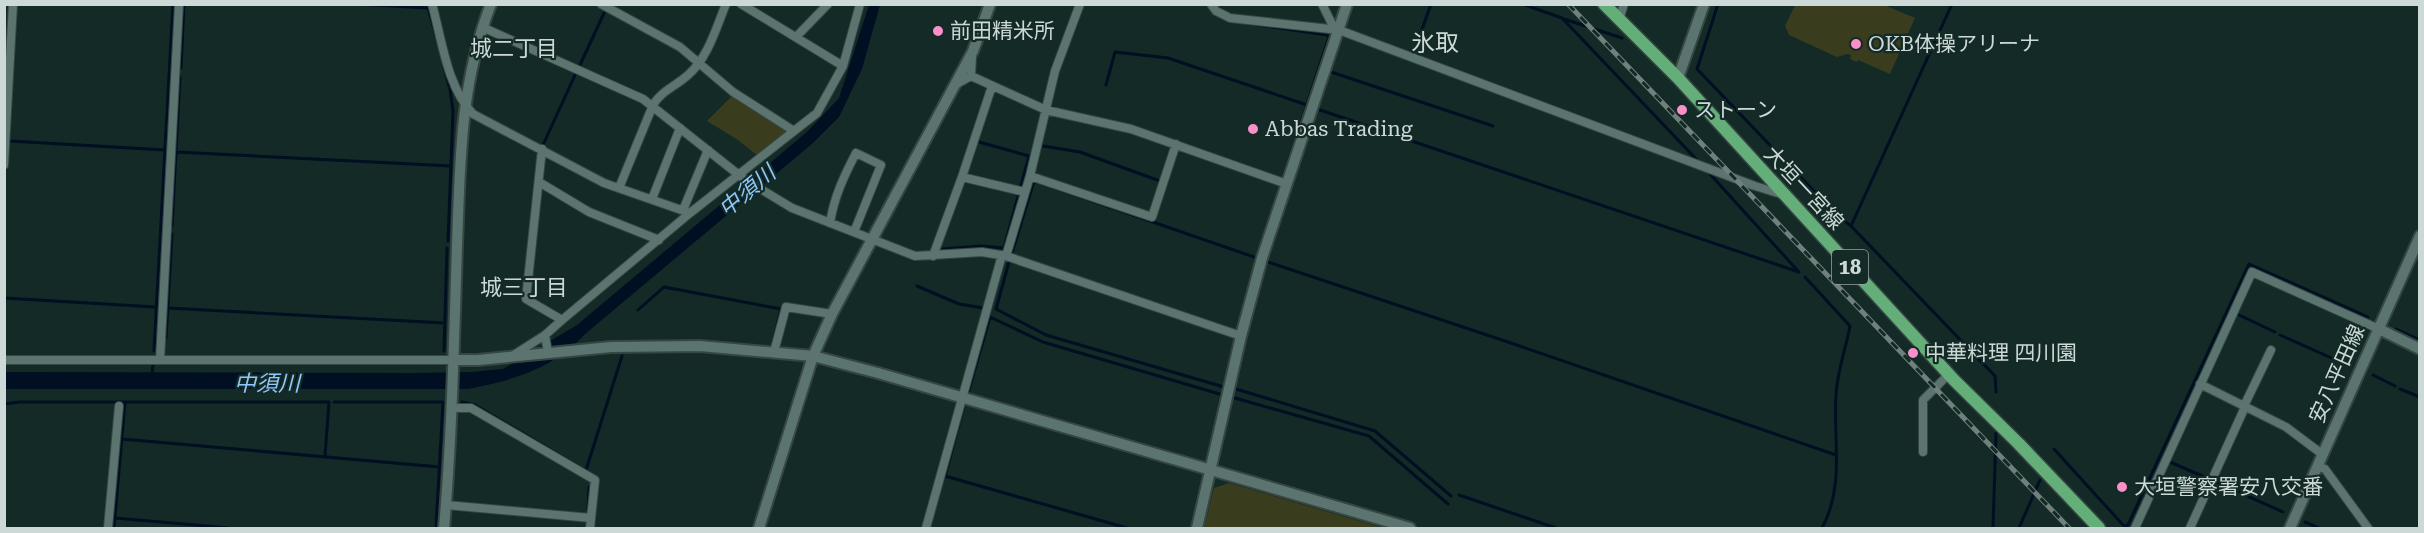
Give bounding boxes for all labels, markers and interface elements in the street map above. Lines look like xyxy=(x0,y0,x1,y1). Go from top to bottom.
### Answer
place label: 前田精米所 xyxy=(950,19,1055,43)
marker: 前田精米所 xyxy=(931,24,945,38)
district label: 氷取 xyxy=(1411,29,1459,57)
place label: OKB体操アリーナ xyxy=(1868,32,2040,56)
district label: 城二丁目 xyxy=(470,36,558,61)
marker: OKB体操アリーナ xyxy=(1849,37,1863,51)
place label: ストーン xyxy=(1694,98,1777,122)
marker: ストーン xyxy=(1675,103,1689,117)
place label: Abbas Trading xyxy=(1265,117,1413,141)
marker: Abbas Trading xyxy=(1246,122,1260,136)
street label: 大垣一宮線 xyxy=(1759,141,1849,235)
water label: 中須川 xyxy=(714,159,782,222)
road number: 18 xyxy=(1832,250,1868,284)
district label: 城三丁目 xyxy=(480,275,568,300)
street label: 安八平田線 xyxy=(2305,321,2369,427)
place label: 中華料理 四川園 xyxy=(1925,341,2077,365)
marker: 中華料理 四川園 xyxy=(1906,346,1920,360)
water label: 中須川 xyxy=(234,371,302,396)
place label: 大垣警察署安八交番 xyxy=(2134,475,2323,499)
marker: 大垣警察署安八交番 xyxy=(2115,480,2129,494)

